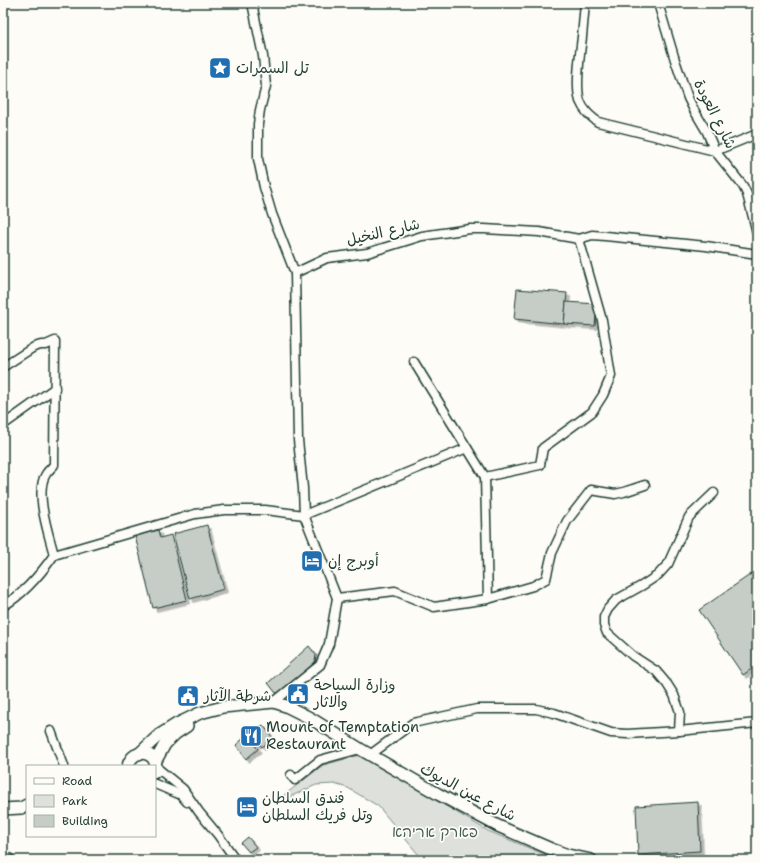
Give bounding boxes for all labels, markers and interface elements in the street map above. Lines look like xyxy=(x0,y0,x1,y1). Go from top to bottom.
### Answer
place icon: تل السمرات xyxy=(207,55,233,81)
place label: تل السمرات xyxy=(236,58,310,78)
street label: شارع العودة xyxy=(689,76,741,152)
street label: شارع النخيل xyxy=(344,214,422,250)
hotel icon: أوبرج إن xyxy=(299,548,325,574)
place label: أوبرج إن xyxy=(328,551,379,571)
place label: وزارة السياحة والاثار xyxy=(313,675,395,712)
public building icon: وزارة السياحة والاثار xyxy=(285,681,311,707)
public building icon: شرطة الآثار xyxy=(175,683,201,709)
place label: شرطة الآثار xyxy=(203,686,271,706)
place label: Mount of Temptation Restaurant xyxy=(266,717,419,754)
restaurant icon: Mount of Temptation Restaurant xyxy=(238,723,264,749)
street label: شارع عين الديوك xyxy=(417,758,519,826)
legend xyxy=(26,765,156,837)
text: Road xyxy=(62,773,93,789)
place label: فندق السلطان وتل فريك السلطان xyxy=(262,788,373,825)
text: Park xyxy=(62,793,88,809)
hotel icon: فندق السلطان وتل فريك السلطان xyxy=(234,794,260,820)
text: Building xyxy=(62,813,108,829)
park label: פארק אריהא xyxy=(392,822,478,842)

